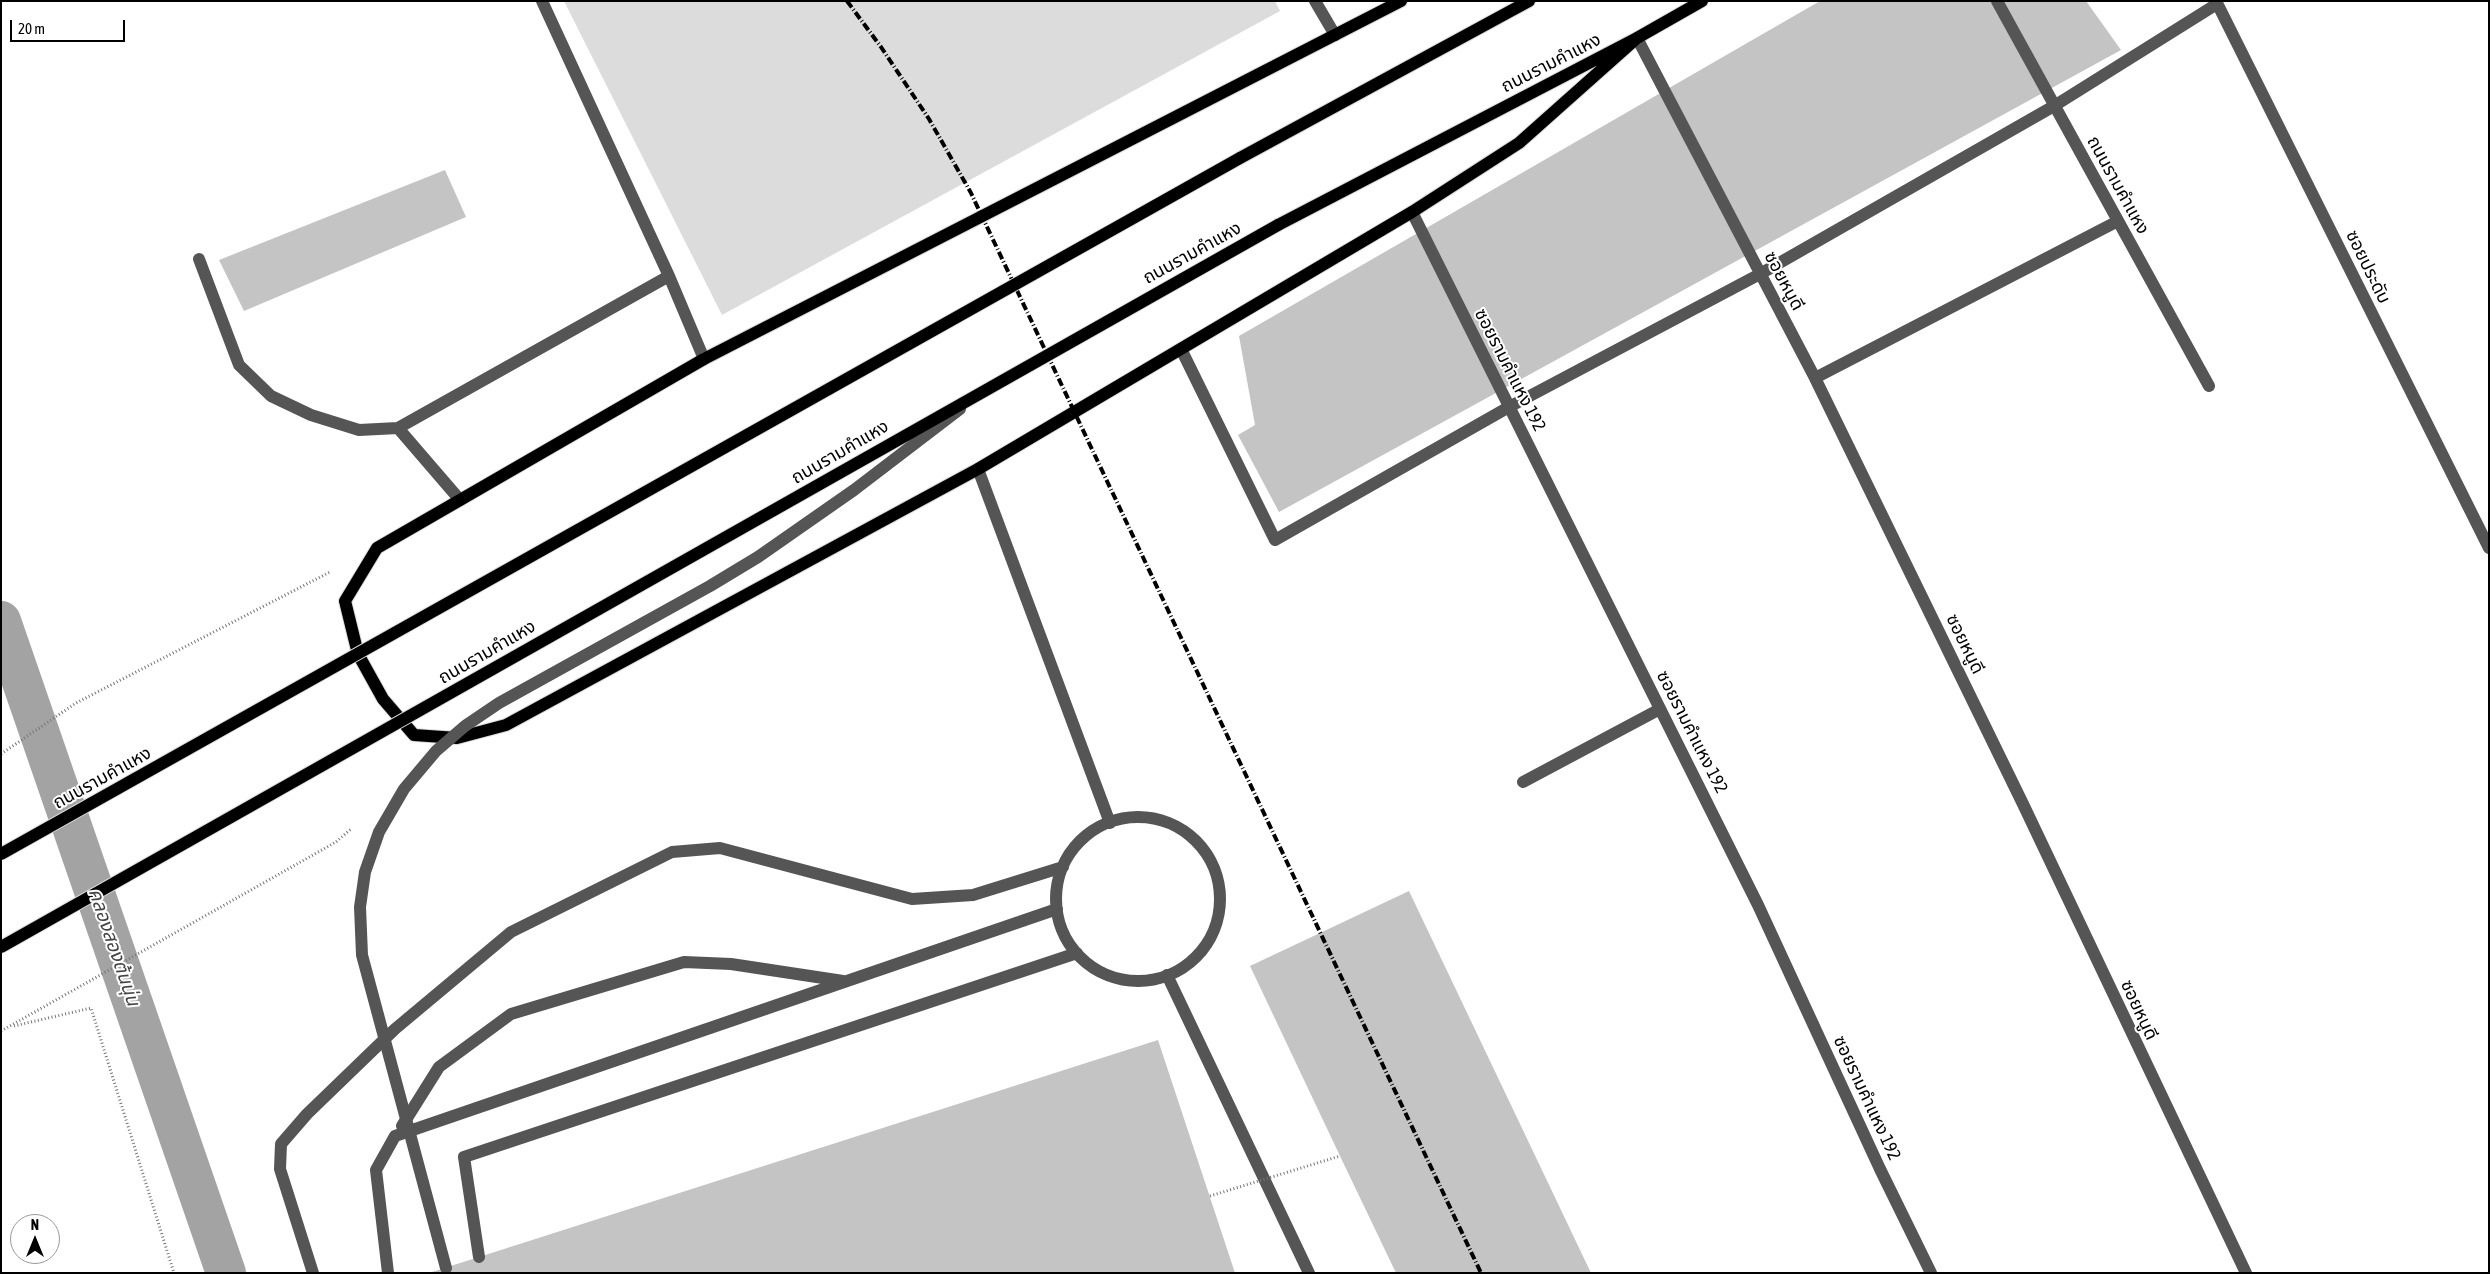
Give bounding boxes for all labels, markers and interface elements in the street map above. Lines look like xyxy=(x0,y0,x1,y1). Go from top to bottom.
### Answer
scale bar xyxy=(12,10,128,42)
text: 20 m xyxy=(18,20,45,37)
street label: ถนนรามคำแหง xyxy=(1498,29,1604,97)
street label: ถนนรามคำแหง xyxy=(2082,132,2154,238)
street label: ถนนรามคำแหง xyxy=(1139,217,1245,289)
street label: ซอยประดับ xyxy=(2341,227,2395,307)
street label: ซอยหนูดี xyxy=(1760,248,1808,314)
street label: ซอยรามคำแหง 192 xyxy=(1470,305,1550,435)
street label: ถนนรามคำแหง xyxy=(787,415,893,489)
street label: ซอยหนูดี xyxy=(1941,611,1989,677)
street label: ถนนรามคำแหง xyxy=(434,615,540,689)
street label: ซอยรามคำแหง 192 xyxy=(1652,667,1732,797)
street label: ถนนรามคำแหง xyxy=(49,742,155,814)
water label: คลองสองต้นนุ่น xyxy=(83,885,145,1009)
street label: ซอยหนูดี xyxy=(2116,977,2162,1043)
street label: ซอยรามคำแหง 192 xyxy=(1829,1032,1905,1164)
north arrow xyxy=(10,1214,60,1264)
text: N xyxy=(31,1217,39,1233)

